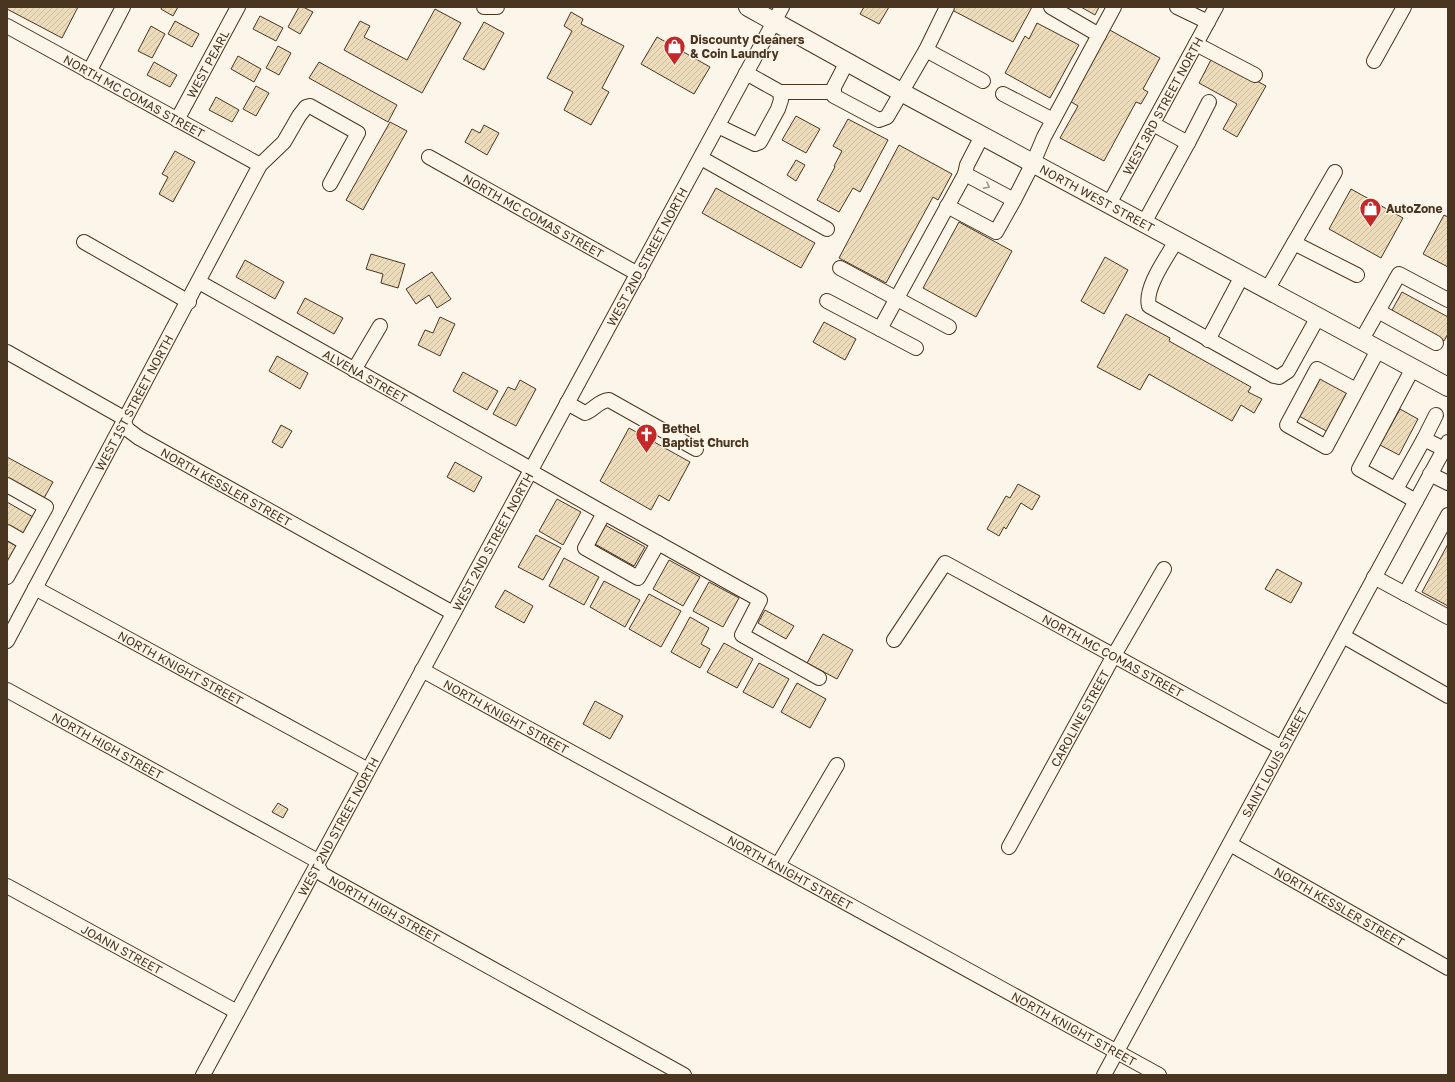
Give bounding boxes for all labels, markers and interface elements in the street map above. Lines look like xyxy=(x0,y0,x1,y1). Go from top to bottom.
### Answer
street label: WEST PEARL xyxy=(183,27,232,100)
place label: Discounty Cleaners & Coin Laundry xyxy=(690,32,805,61)
shop icon: Discounty Cleaners & Coin Laundry xyxy=(661,33,687,66)
street label: WEST 3RD STREET NORTH xyxy=(1119,34,1206,177)
street label: NORTH MC COMAS STREET xyxy=(61,51,208,141)
street label: NORTH WEST STREET xyxy=(1037,161,1158,235)
street label: NORTH MC COMAS STREET xyxy=(461,170,607,261)
one-way arrow xyxy=(983,181,990,188)
street label: WEST 2ND STREET NORTH xyxy=(603,185,690,328)
shop icon: AutoZone xyxy=(1358,195,1384,228)
place label: AutoZone xyxy=(1386,201,1442,216)
street label: WEST 1ST STREET NORTH xyxy=(91,332,176,473)
street label: ALVENA STREET xyxy=(320,346,411,406)
place label: Bethel Baptist Church xyxy=(662,421,749,450)
church icon: Bethel Baptist Church xyxy=(633,422,659,455)
street label: NORTH KESSLER STREET xyxy=(158,444,295,529)
street label: WEST 2ND STREET NORTH xyxy=(449,469,536,613)
street label: NORTH MC COMAS STREET xyxy=(1040,610,1187,700)
street label: NORTH KNIGHT STREET xyxy=(115,627,246,708)
street label: CAROLINE STREET xyxy=(1047,666,1112,769)
street label: NORTH KNIGHT STREET xyxy=(441,676,572,757)
street label: SAINT LOUIS STREET xyxy=(1238,704,1310,820)
street label: NORTH HIGH STREET xyxy=(50,709,166,782)
street label: WEST 2ND STREET NORTH xyxy=(294,754,382,898)
street label: NORTH KNIGHT STREET xyxy=(725,832,856,913)
street label: NORTH KESSLER STREET xyxy=(1272,863,1408,950)
street label: NORTH HIGH STREET xyxy=(326,872,443,946)
street label: JOANN STREET xyxy=(79,921,165,977)
street label: NORTH KNIGHT STREET xyxy=(1009,988,1140,1069)

